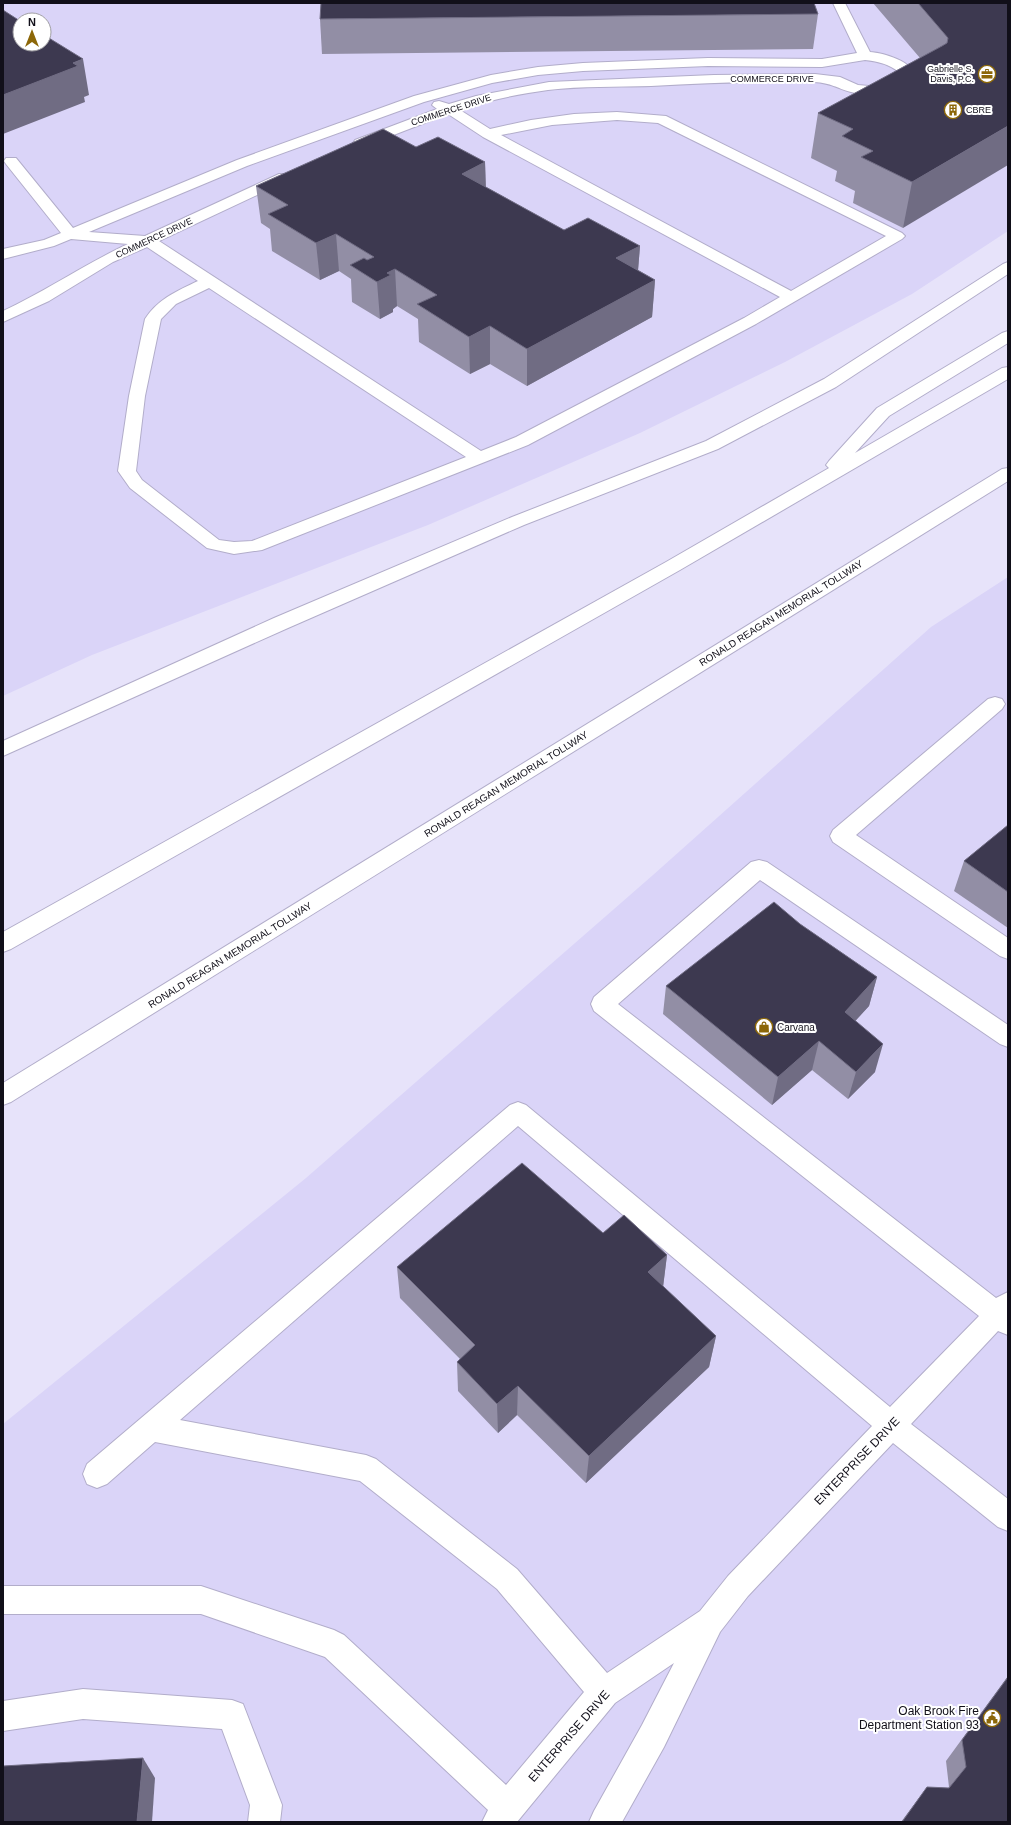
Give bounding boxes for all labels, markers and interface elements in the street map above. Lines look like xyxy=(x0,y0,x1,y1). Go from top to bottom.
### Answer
north arrow xyxy=(12,12,52,52)
text: N xyxy=(28,16,36,28)
place label: Gabrielle S. Davis, P.C. xyxy=(927,64,974,84)
office icon: Gabrielle S. Davis, P.C. xyxy=(977,64,997,84)
street label: COMMERCE DRIVE xyxy=(730,74,814,84)
street label: COMMERCE DRIVE xyxy=(410,92,492,128)
building icon: CBRE xyxy=(943,100,963,120)
place label: CBRE xyxy=(966,105,991,115)
street label: COMMERCE DRIVE xyxy=(114,216,194,260)
street label: RONALD REAGAN MEMORIAL TOLLWAY xyxy=(697,558,865,668)
street label: RONALD REAGAN MEMORIAL TOLLWAY xyxy=(422,729,590,839)
street label: RONALD REAGAN MEMORIAL TOLLWAY xyxy=(146,900,314,1010)
shop icon: Carvana xyxy=(754,1017,774,1037)
place label: Carvana xyxy=(777,1022,815,1033)
street label: ENTERPRISE DRIVE xyxy=(811,1414,903,1508)
street label: ENTERPRISE DRIVE xyxy=(525,1687,613,1785)
place label: Oak Brook Fire Department Station 93 xyxy=(859,1704,979,1732)
public building icon: Oak Brook Fire Department Station 93 xyxy=(982,1708,1002,1728)

